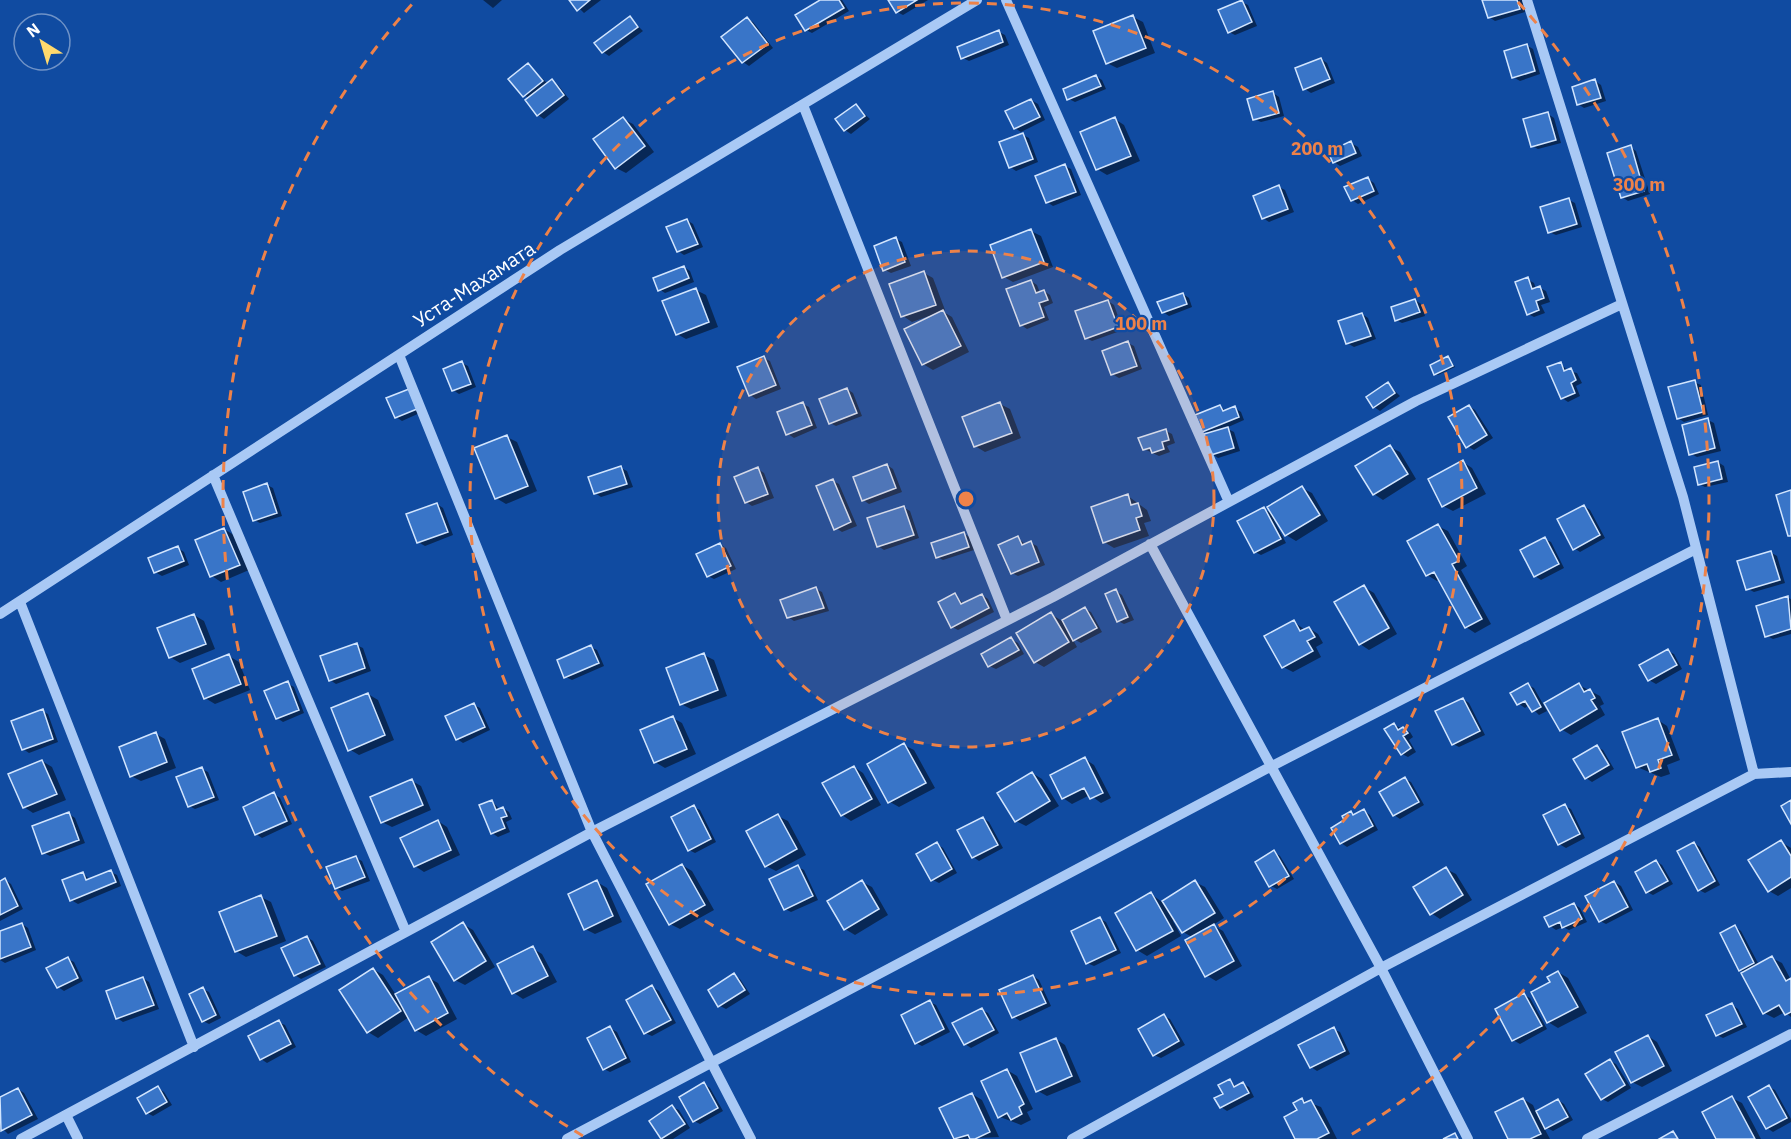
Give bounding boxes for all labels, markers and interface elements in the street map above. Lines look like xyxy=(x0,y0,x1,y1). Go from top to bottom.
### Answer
north arrow xyxy=(12,12,72,72)
text: N xyxy=(22,19,44,41)
text: 200 m xyxy=(1291,137,1343,160)
text: 300 m xyxy=(1613,173,1665,196)
street label: Уста-Махамата xyxy=(408,234,540,333)
text: 100 m xyxy=(1115,312,1167,335)
centre of rings xyxy=(956,489,976,509)

